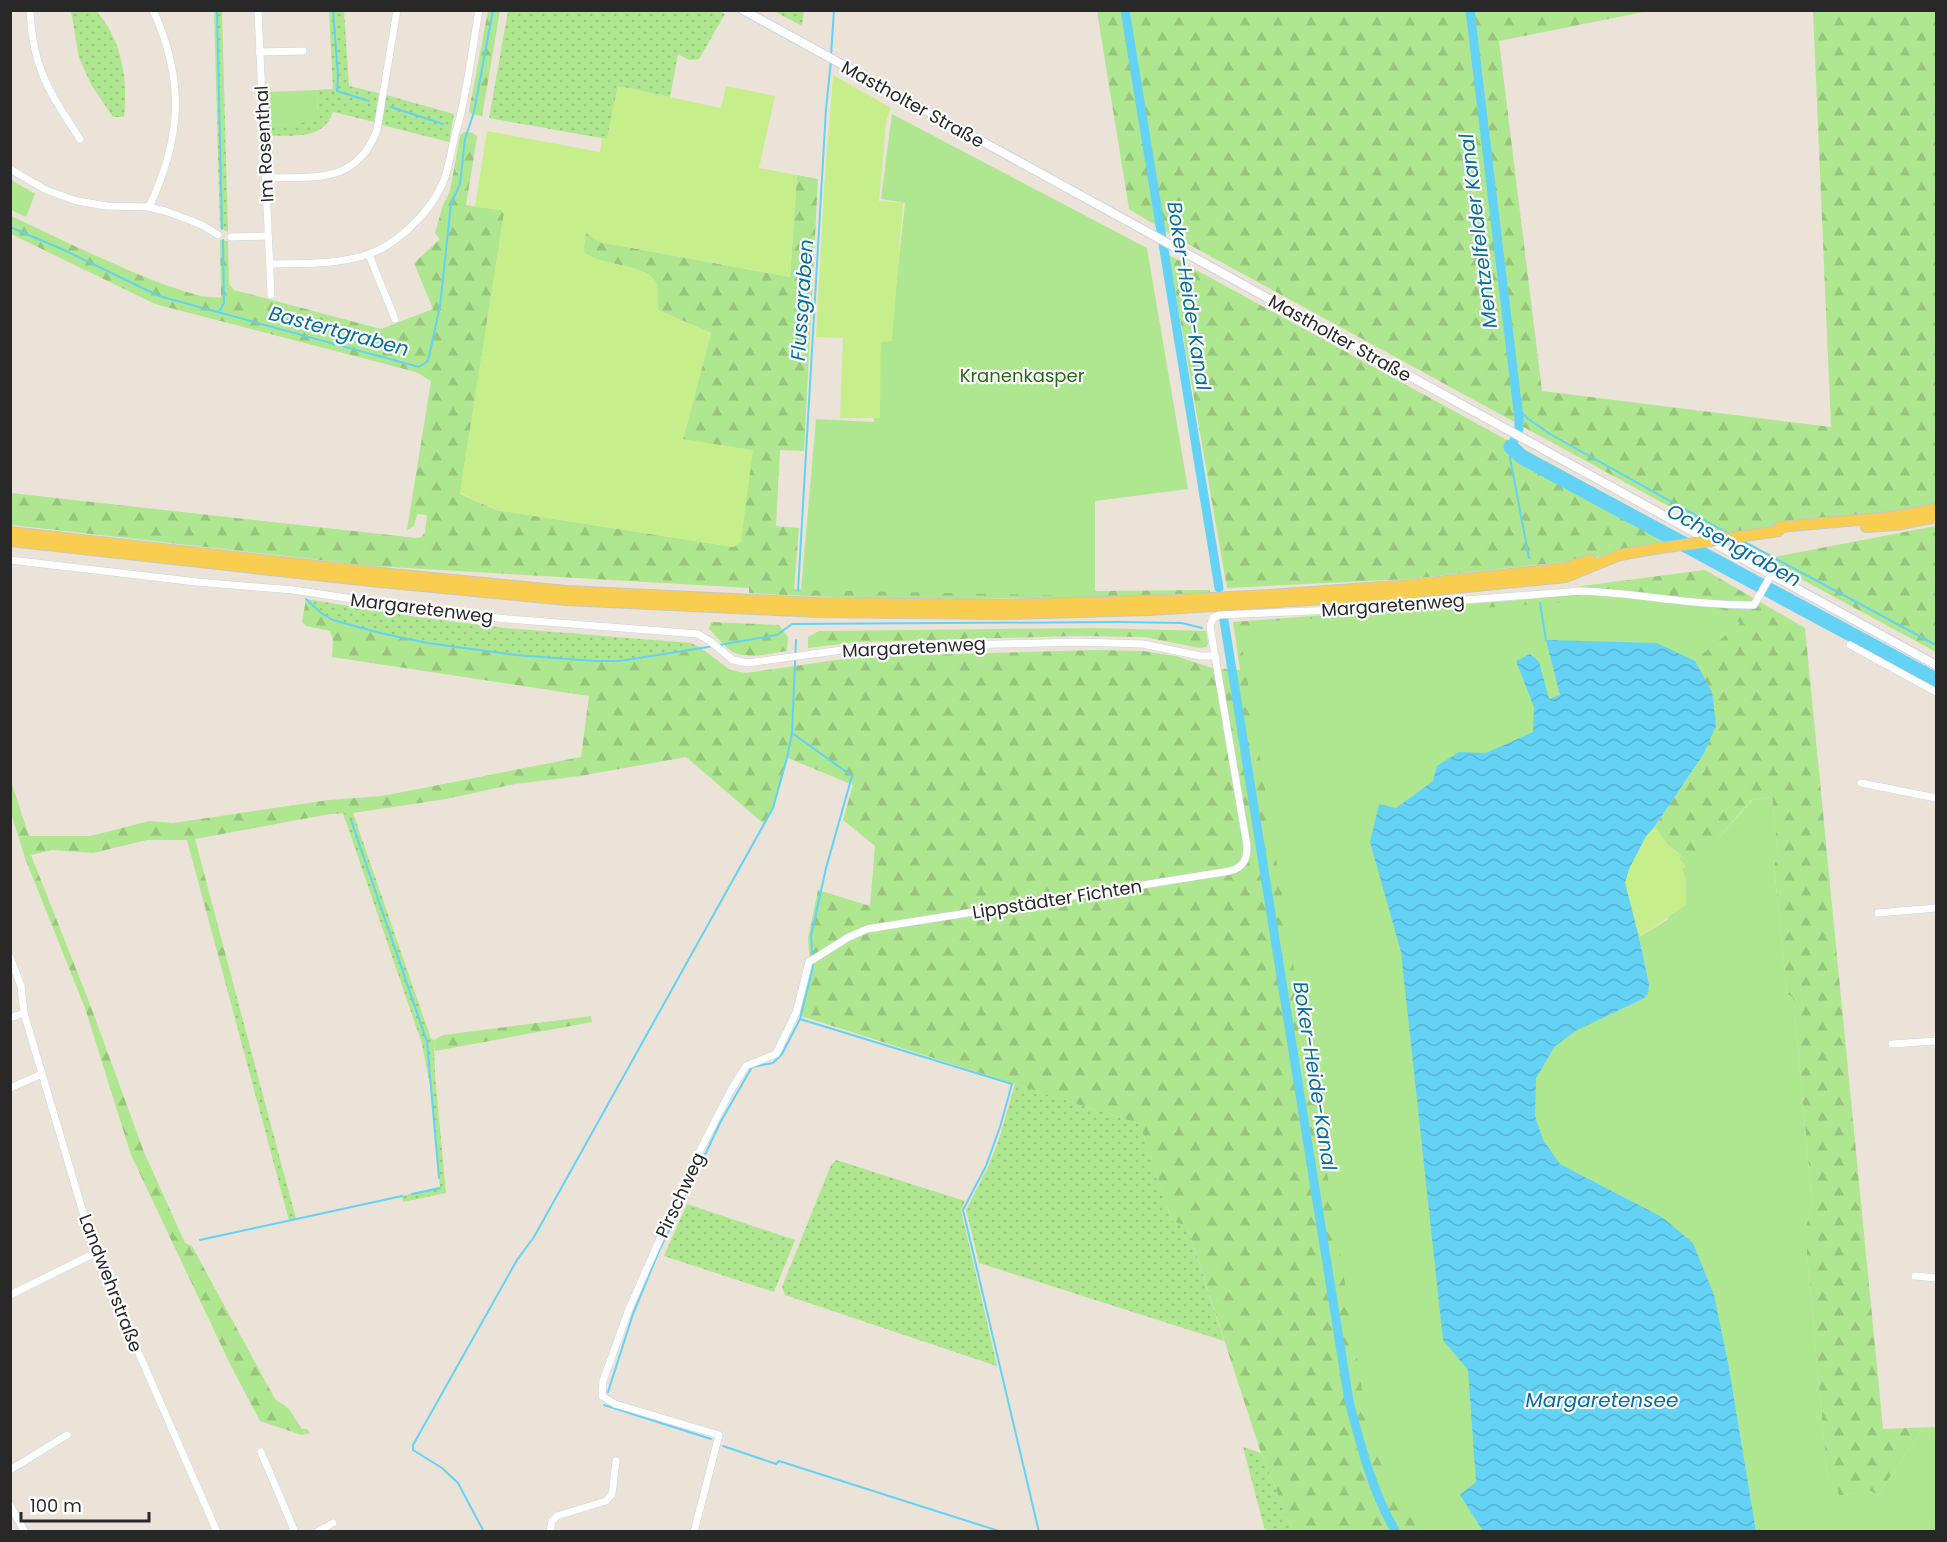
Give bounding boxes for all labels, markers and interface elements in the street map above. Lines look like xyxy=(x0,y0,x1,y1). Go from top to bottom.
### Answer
street label: Mastholter Straße xyxy=(837,54,989,154)
street label: Im Rosenthal xyxy=(248,85,280,203)
water label: Mentzelfelder Kanal xyxy=(1452,132,1504,330)
water label: Boker-Heide-Kanal xyxy=(1160,199,1218,393)
water label: Flussgraben xyxy=(784,238,820,362)
street label: Mastholter Straße xyxy=(1264,288,1416,388)
water label: Bastertgraben xyxy=(266,299,412,363)
park label: Kranenkasper xyxy=(960,363,1085,388)
water label: Ochsengraben xyxy=(1662,497,1806,593)
street label: Margaretenweg xyxy=(349,587,495,629)
street label: Margaretenweg xyxy=(1320,588,1466,622)
street label: Margaretenweg xyxy=(841,631,987,663)
street label: Lippstädter Fichten xyxy=(970,873,1144,925)
water label: Boker-Heide-Kanal xyxy=(1286,979,1344,1173)
street label: Pirschweg xyxy=(649,1148,711,1242)
street label: Landwehrstraße xyxy=(73,1210,149,1356)
water label: Margaretensee xyxy=(1526,1386,1678,1414)
scale bar xyxy=(21,1485,148,1523)
text: 100 m xyxy=(30,1493,82,1518)

